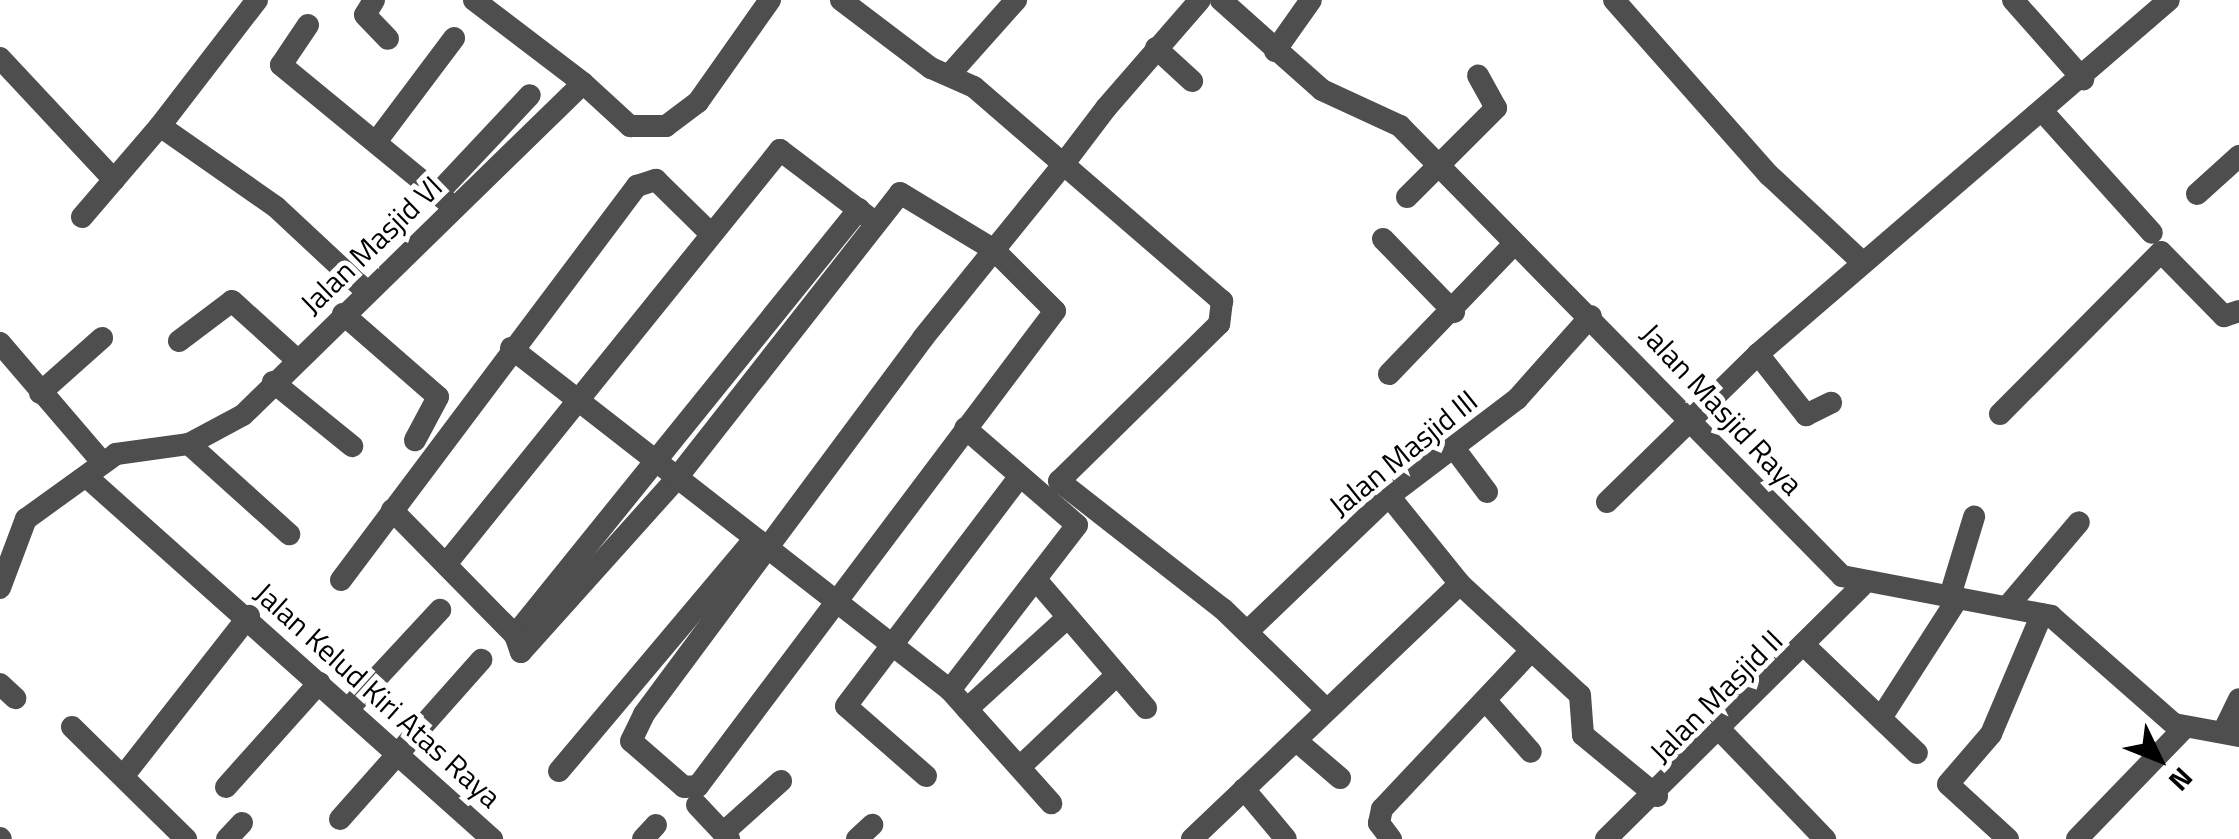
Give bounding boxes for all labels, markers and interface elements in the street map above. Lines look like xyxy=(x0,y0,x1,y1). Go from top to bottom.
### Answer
street label: Jalan Masjid VI xyxy=(293,168,449,322)
street label: Jalan Masjid Raya xyxy=(1634,316,1810,502)
street label: Jalan Masjid III xyxy=(1322,382,1484,524)
street label: Jalan Kelud Kiri Atas Raya xyxy=(247,575,509,815)
street label: Jalan Masjid II xyxy=(1642,622,1790,770)
north arrow xyxy=(2109,709,2209,809)
text: N xyxy=(2159,758,2204,802)

